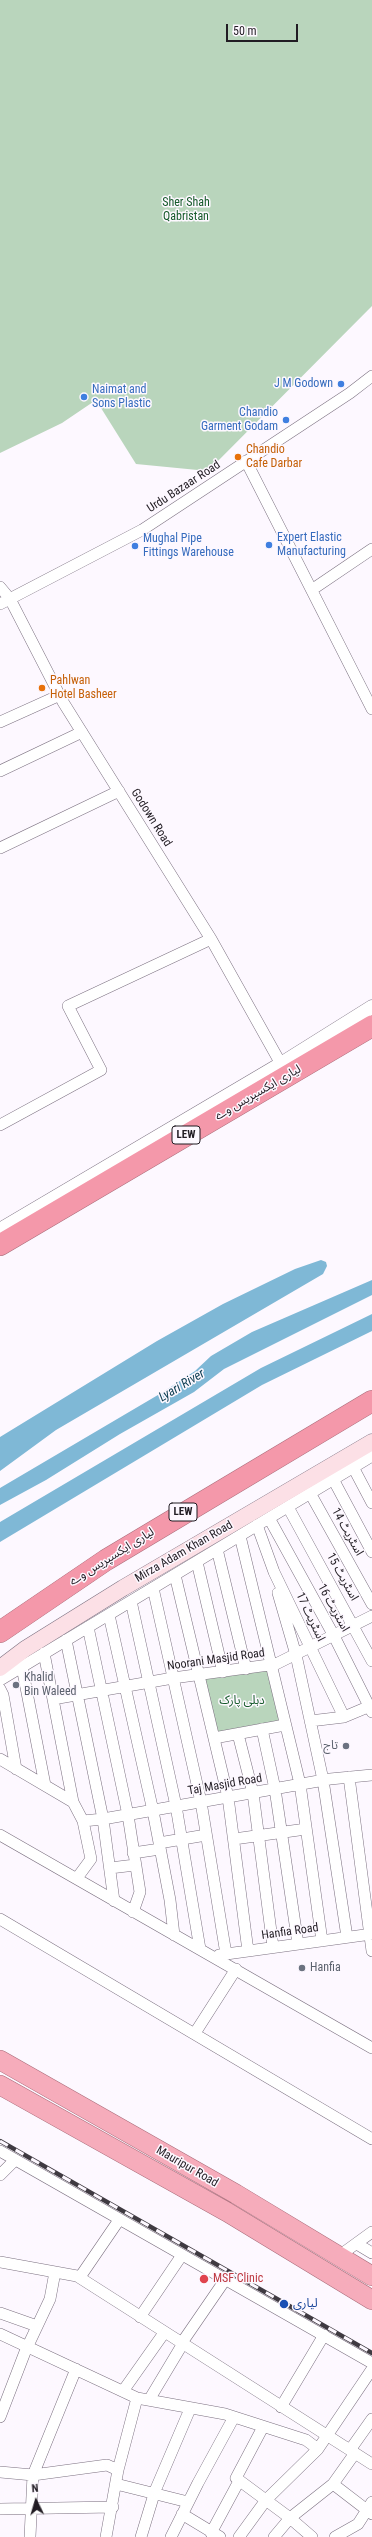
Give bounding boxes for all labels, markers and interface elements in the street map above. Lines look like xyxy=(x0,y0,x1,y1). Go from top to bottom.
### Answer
scale bar xyxy=(228,16,300,42)
text: 50 m xyxy=(233,24,257,38)
park label: Sher Shah Qabristan xyxy=(162,196,210,224)
place label: J M Godown xyxy=(274,377,333,391)
marker: J M Godown xyxy=(336,379,346,389)
place label: Naimat and Sons Plastic xyxy=(92,383,151,411)
marker: Naimat and Sons Plastic xyxy=(79,392,89,402)
place label: Chandio Garment Godam xyxy=(201,406,278,434)
marker: Chandio Garment Godam xyxy=(281,415,291,425)
place label: Chandio Cafe Darbar xyxy=(246,443,302,471)
marker: Chandio Cafe Darbar xyxy=(233,452,243,462)
street label: Urdu Bazaar Road xyxy=(145,458,223,516)
place label: Expert Elastic Manufacturing xyxy=(277,531,346,559)
place label: Mughal Pipe Fittings Warehouse xyxy=(143,532,234,560)
marker: Expert Elastic Manufacturing xyxy=(264,540,274,550)
marker: Mughal Pipe Fittings Warehouse xyxy=(130,541,140,551)
place label: Pahlwan Hotel Basheer xyxy=(50,674,117,702)
marker: Pahlwan Hotel Basheer xyxy=(37,683,47,693)
street label: Godown Road xyxy=(128,786,174,850)
street label: لیاری ایکسپریس وے xyxy=(212,1062,304,1124)
road number: LEW xyxy=(172,1126,200,1144)
water label: Lyari River xyxy=(156,1366,208,1406)
road number: LEW xyxy=(169,1503,197,1521)
street label: اسٹریٹ 14 xyxy=(328,1506,366,1558)
street label: Mirza Adam Khan Road xyxy=(133,1518,235,1586)
street label: لیاری ایکسپریس وے xyxy=(67,1525,157,1589)
street label: اسٹریٹ 15 xyxy=(323,1551,361,1603)
street label: اسٹریٹ 16 xyxy=(314,1582,352,1634)
street label: اسٹریٹ 17 xyxy=(292,1590,328,1644)
street label: Noorani Masjid Road xyxy=(166,1646,266,1674)
place label: Khalid Bin Waleed xyxy=(24,1671,77,1699)
marker: Khalid Bin Waleed xyxy=(11,1680,21,1690)
park label: دہلی پارک xyxy=(219,1694,265,1708)
place label: تاج xyxy=(323,1739,338,1753)
marker: تاج xyxy=(341,1741,351,1751)
street label: Taj Masjid Road xyxy=(187,1771,263,1799)
street label: Hanfia Road xyxy=(261,1921,319,1943)
place label: Hanfia xyxy=(310,1961,341,1975)
marker: Hanfia xyxy=(297,1963,307,1973)
street label: Mauripur Road xyxy=(153,2143,221,2191)
place label: MSF Clinic xyxy=(213,2272,263,2286)
marker: MSF Clinic xyxy=(198,2273,210,2285)
place label: لیاری xyxy=(293,2297,318,2311)
marker: لیاری xyxy=(278,2298,290,2310)
north arrow xyxy=(16,2481,56,2521)
text: N xyxy=(31,2482,39,2495)

